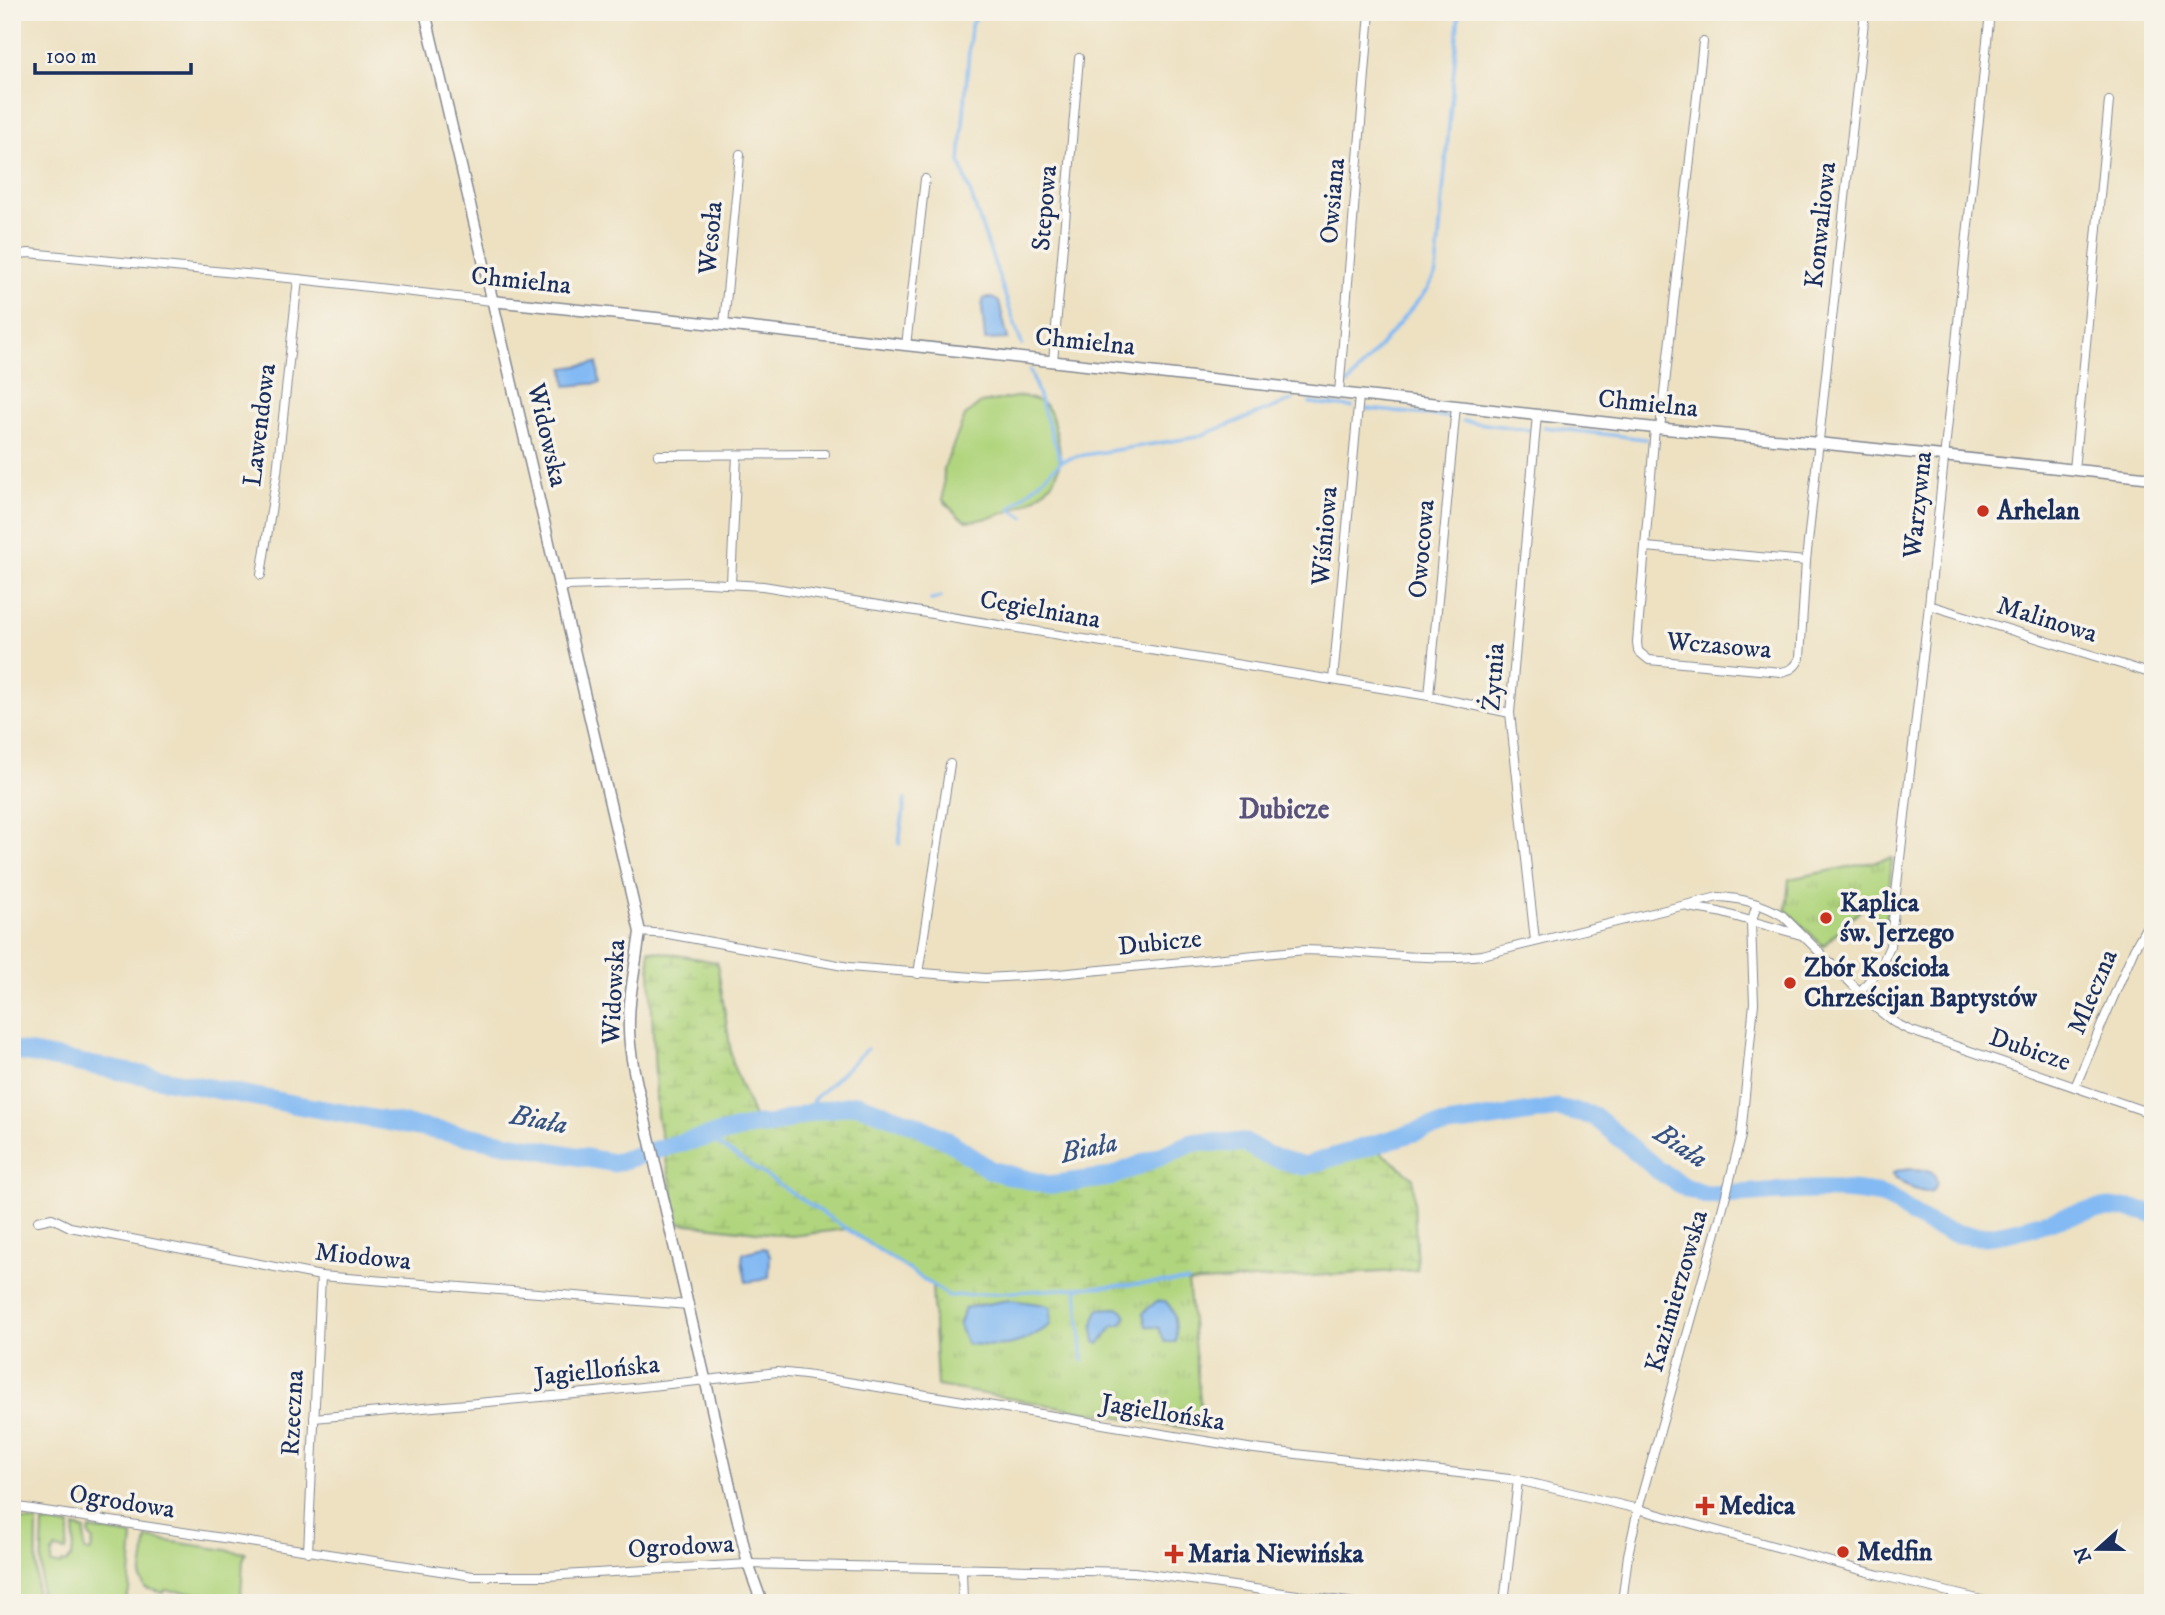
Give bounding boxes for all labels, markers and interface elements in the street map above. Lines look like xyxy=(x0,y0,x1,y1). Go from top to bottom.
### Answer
scale bar xyxy=(35,32,191,76)
text: 100 m xyxy=(46,44,97,70)
street label: Owsiana xyxy=(1313,157,1353,245)
street label: Konwaliowa xyxy=(1798,160,1844,290)
street label: Stepowa xyxy=(1025,164,1065,252)
street label: Wesoła xyxy=(691,200,731,277)
street label: Chmielna xyxy=(469,259,573,303)
street label: Chmielna xyxy=(1033,320,1137,364)
street label: Lawendowa xyxy=(236,362,284,488)
street label: Widowska xyxy=(519,379,575,490)
street label: Chmielna xyxy=(1596,382,1700,426)
street label: Warzywna xyxy=(1896,450,1940,561)
street label: Wiśniowa xyxy=(1304,485,1346,588)
place label: Arhelan xyxy=(1996,495,2080,528)
street label: Owocowa xyxy=(1401,498,1443,600)
marker: Arhelan xyxy=(1975,503,1991,519)
street label: Cegielniana xyxy=(977,583,1103,637)
street label: Malinowa xyxy=(1993,589,2101,651)
street label: Wczasowa xyxy=(1664,625,1773,667)
street label: Żytnia xyxy=(1475,642,1513,712)
district label: Dubicze xyxy=(1239,792,1330,827)
place label: Kaplica św. Jerzego xyxy=(1840,887,1955,950)
marker: Kaplica św. Jerzego xyxy=(1818,910,1834,926)
street label: Dubicze xyxy=(1116,922,1204,964)
street label: Widowska xyxy=(595,939,633,1046)
street label: Mleczna xyxy=(2060,944,2126,1040)
place label: Zbór Kościoła Chrześcijan Baptystów xyxy=(1804,952,2038,1015)
marker: Zbór Kościoła Chrześcijan Baptystów xyxy=(1782,975,1798,991)
street label: Dubicze xyxy=(1985,1021,2075,1079)
water label: Biała xyxy=(506,1097,571,1143)
water label: Biała xyxy=(1647,1115,1715,1177)
water label: Biała xyxy=(1056,1125,1121,1171)
street label: Kazimierzowska xyxy=(1638,1206,1716,1376)
street label: Miodowa xyxy=(313,1236,413,1278)
street label: Jagiellońska xyxy=(531,1348,661,1394)
street label: Rzeczna xyxy=(274,1369,312,1457)
street label: Jagiellońska xyxy=(1097,1387,1228,1439)
street label: Ogrodowa xyxy=(67,1477,177,1527)
place label: Medica xyxy=(1719,1490,1796,1523)
marker: Medica xyxy=(1697,1498,1713,1514)
north arrow xyxy=(2064,1514,2134,1584)
street label: Ogrodowa xyxy=(627,1528,735,1566)
place label: Medfin xyxy=(1857,1536,1933,1569)
place label: Maria Niewińska xyxy=(1188,1538,1364,1571)
text: N xyxy=(2070,1543,2097,1566)
marker: Medfin xyxy=(1835,1544,1851,1560)
marker: Maria Niewińska xyxy=(1166,1546,1182,1562)

